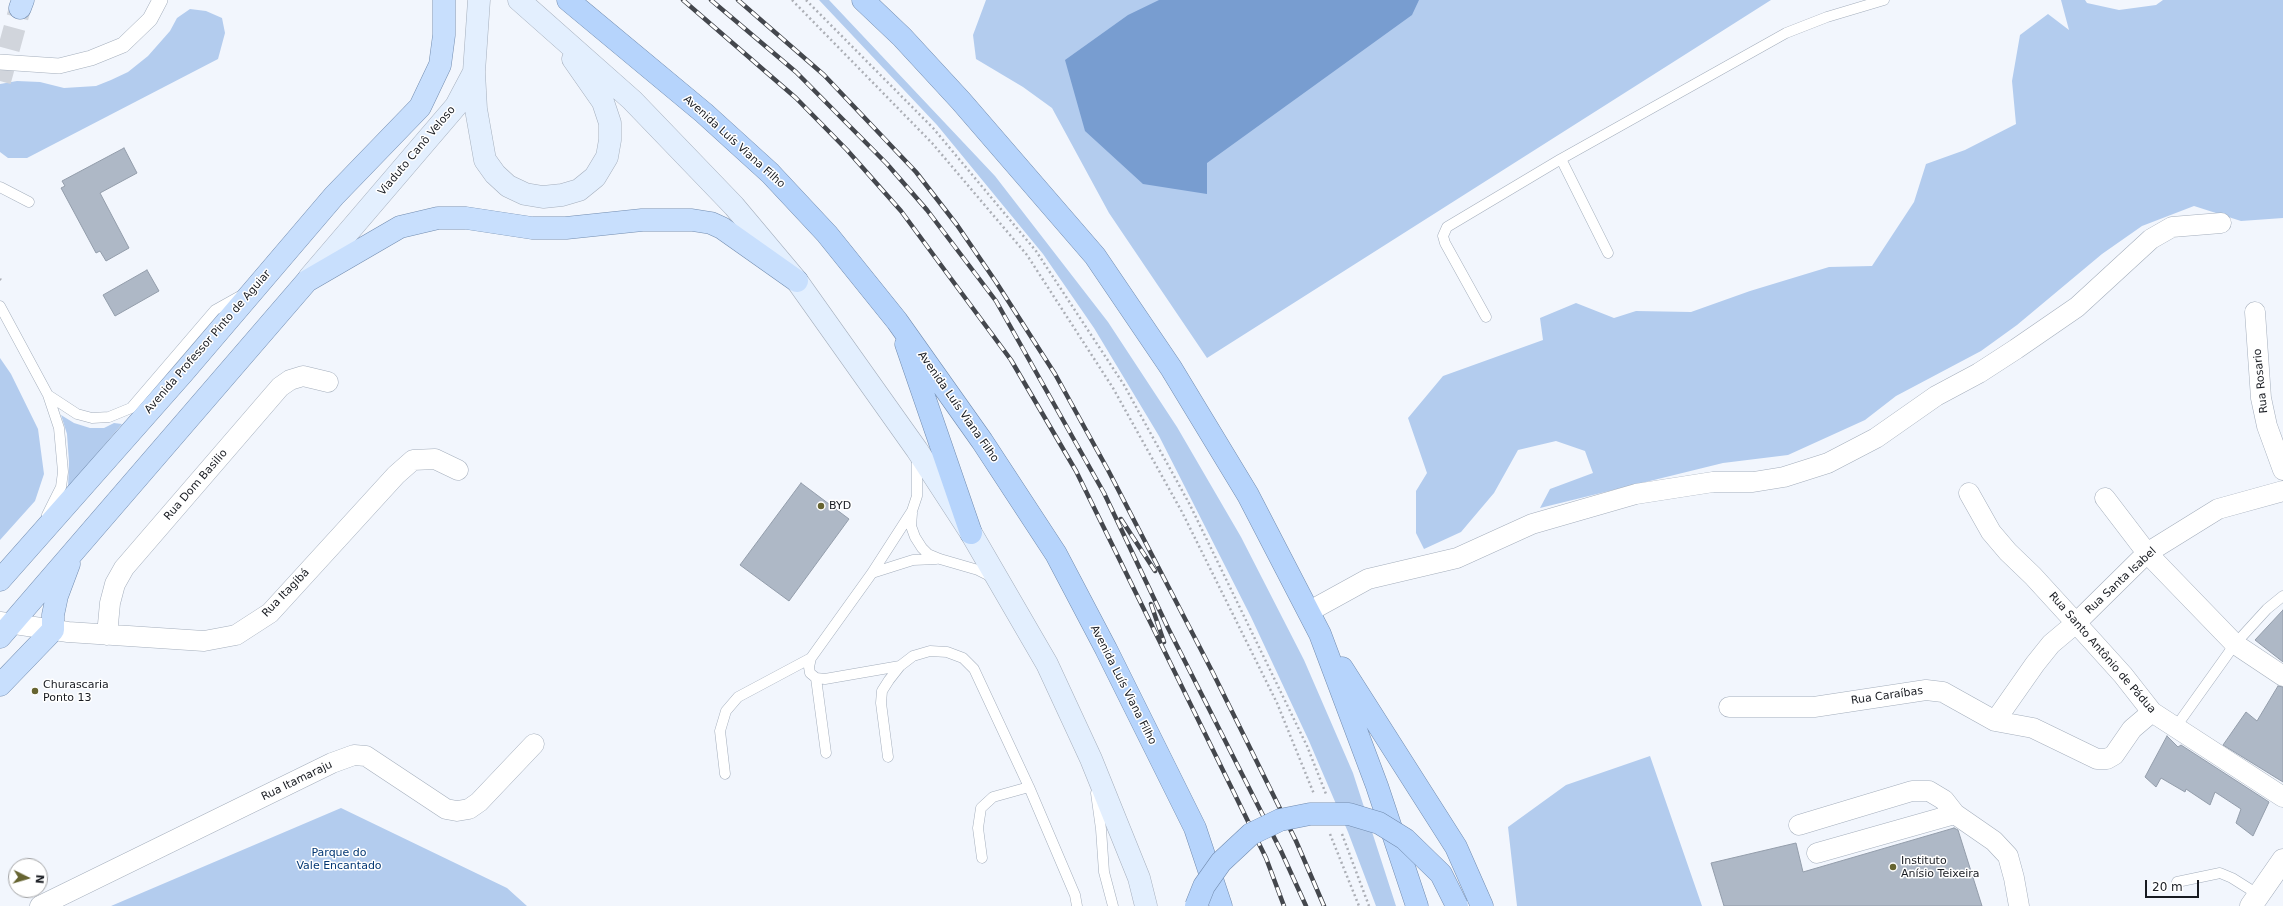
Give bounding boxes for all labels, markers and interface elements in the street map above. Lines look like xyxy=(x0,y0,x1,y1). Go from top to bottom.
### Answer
street label: Avenida Luís Viana Filho xyxy=(680,93,788,191)
street label: Viaduto Canô Veloso xyxy=(376,104,458,198)
street label: Avenida Professor Pinto de Aguiar xyxy=(142,268,274,416)
street label: Rua Rosario xyxy=(2251,348,2271,414)
street label: Avenida Luís Viana Filho xyxy=(915,349,1001,465)
street label: Rua Dom Basilio xyxy=(162,447,230,523)
place label: BYD xyxy=(829,499,851,513)
marker: BYD xyxy=(816,501,826,511)
street label: Rua Santa Isabel xyxy=(2083,545,2159,617)
street label: Rua Itagibá xyxy=(260,566,312,620)
street label: Rua Santo Antônio de Pádua xyxy=(2046,590,2158,716)
street label: Avenida Luís Viana Filho xyxy=(1087,623,1159,747)
place label: Churascaria Ponto 13 xyxy=(43,678,109,704)
street label: Rua Caraíbas xyxy=(1850,684,1924,708)
marker: Churascaria Ponto 13 xyxy=(30,686,40,696)
street label: Rua Itamaraju xyxy=(259,758,335,804)
park label: Parque do Vale Encantado xyxy=(296,846,382,872)
place label: Instituto Anísio Teixeira xyxy=(1901,854,1979,880)
north arrow xyxy=(8,858,48,898)
marker: Instituto Anísio Teixeira xyxy=(1888,862,1898,872)
scale bar xyxy=(2147,872,2201,898)
text: N xyxy=(33,874,46,884)
text: 20 m xyxy=(2152,880,2183,894)

